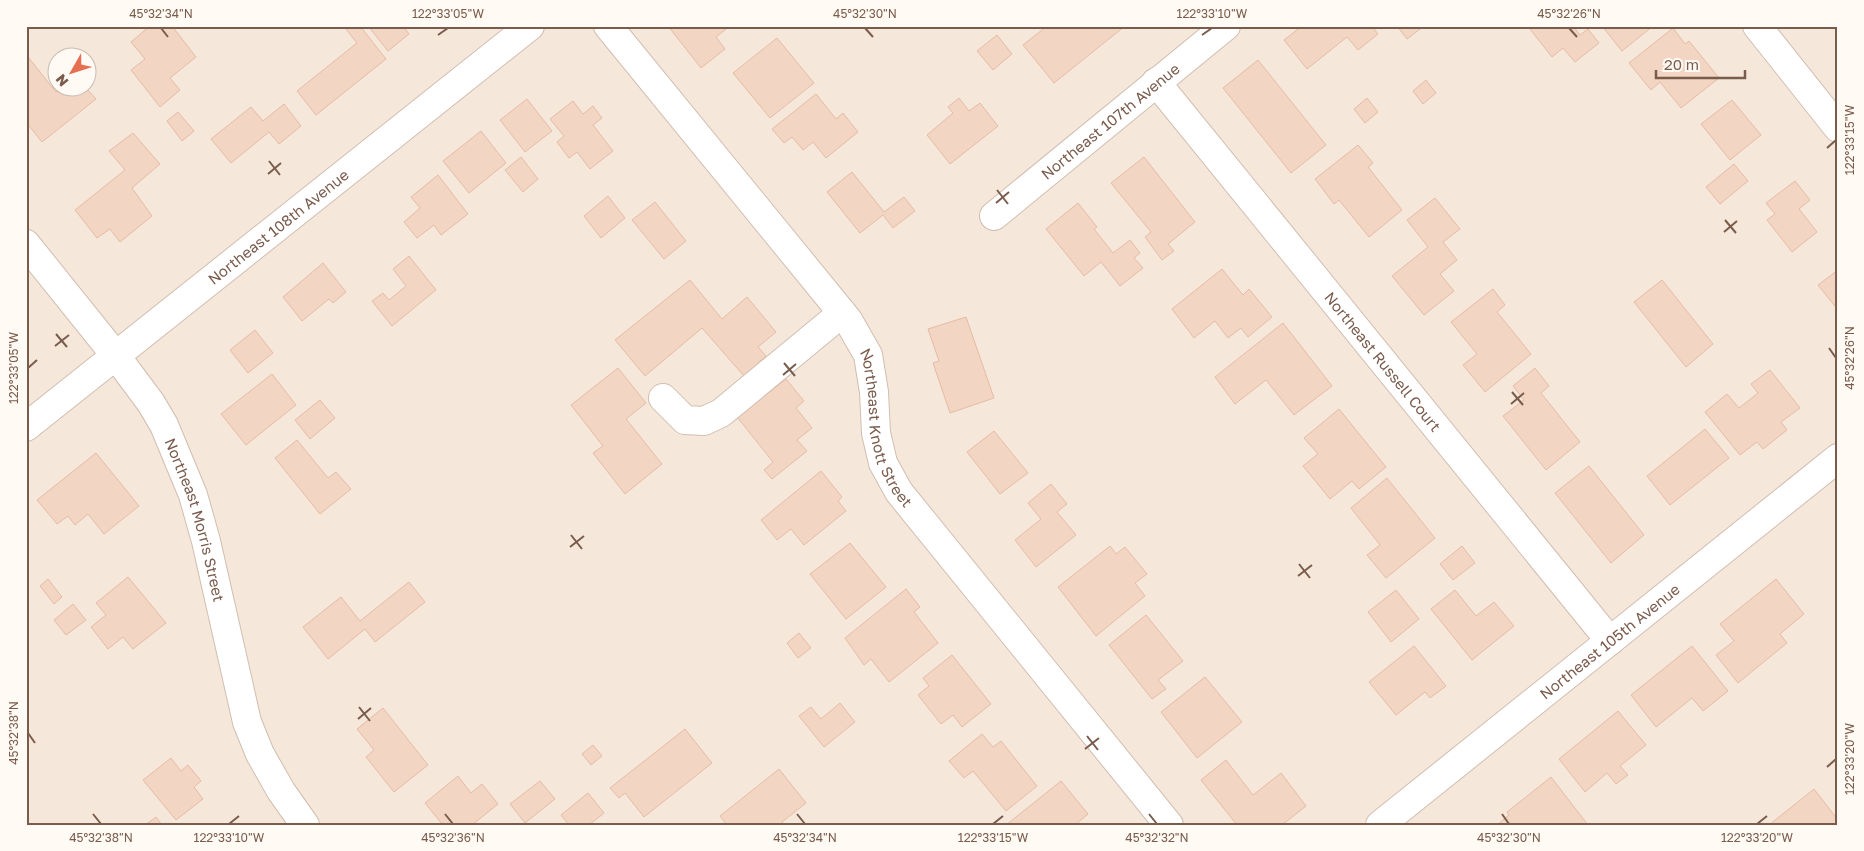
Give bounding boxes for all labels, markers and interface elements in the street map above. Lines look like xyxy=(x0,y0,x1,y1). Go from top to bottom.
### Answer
text: 45°32'34"N xyxy=(129,6,193,21)
text: 122°33'05"W xyxy=(412,6,484,21)
text: 45°32'30"N xyxy=(833,6,897,21)
text: 122°33'10"W xyxy=(1177,6,1248,21)
text: 45°32'26"N xyxy=(1537,6,1601,21)
north arrow xyxy=(48,48,98,98)
scale bar xyxy=(1656,48,1745,80)
text: 20 m xyxy=(1664,55,1699,73)
street label: Northeast 107th Avenue xyxy=(1037,59,1183,183)
text: N xyxy=(52,71,71,90)
text: 122°33'15"W xyxy=(1842,104,1857,175)
street label: Northeast 108th Avenue xyxy=(204,165,352,288)
street label: Northeast Russell Court xyxy=(1321,288,1445,435)
text: 45°32'26"N xyxy=(1842,326,1857,390)
text: 122°33'05"W xyxy=(6,332,21,404)
street label: Northeast Knott Street xyxy=(857,345,916,510)
street label: Northeast Morris Street xyxy=(161,435,228,603)
street label: Northeast 105th Avenue xyxy=(1536,580,1683,703)
text: 45°32'38"N xyxy=(6,701,21,765)
text: 122°33'20"W xyxy=(1842,723,1857,795)
text: 45°32'38"N xyxy=(69,830,133,845)
text: 122°33'10"W xyxy=(194,830,265,845)
text: 45°32'36"N xyxy=(421,830,485,845)
text: 45°32'34"N xyxy=(773,830,837,845)
text: 122°33'15"W xyxy=(958,830,1029,845)
text: 45°32'32"N xyxy=(1125,830,1189,845)
text: 45°32'30"N xyxy=(1477,830,1541,845)
text: 122°33'20"W xyxy=(1721,830,1793,845)

